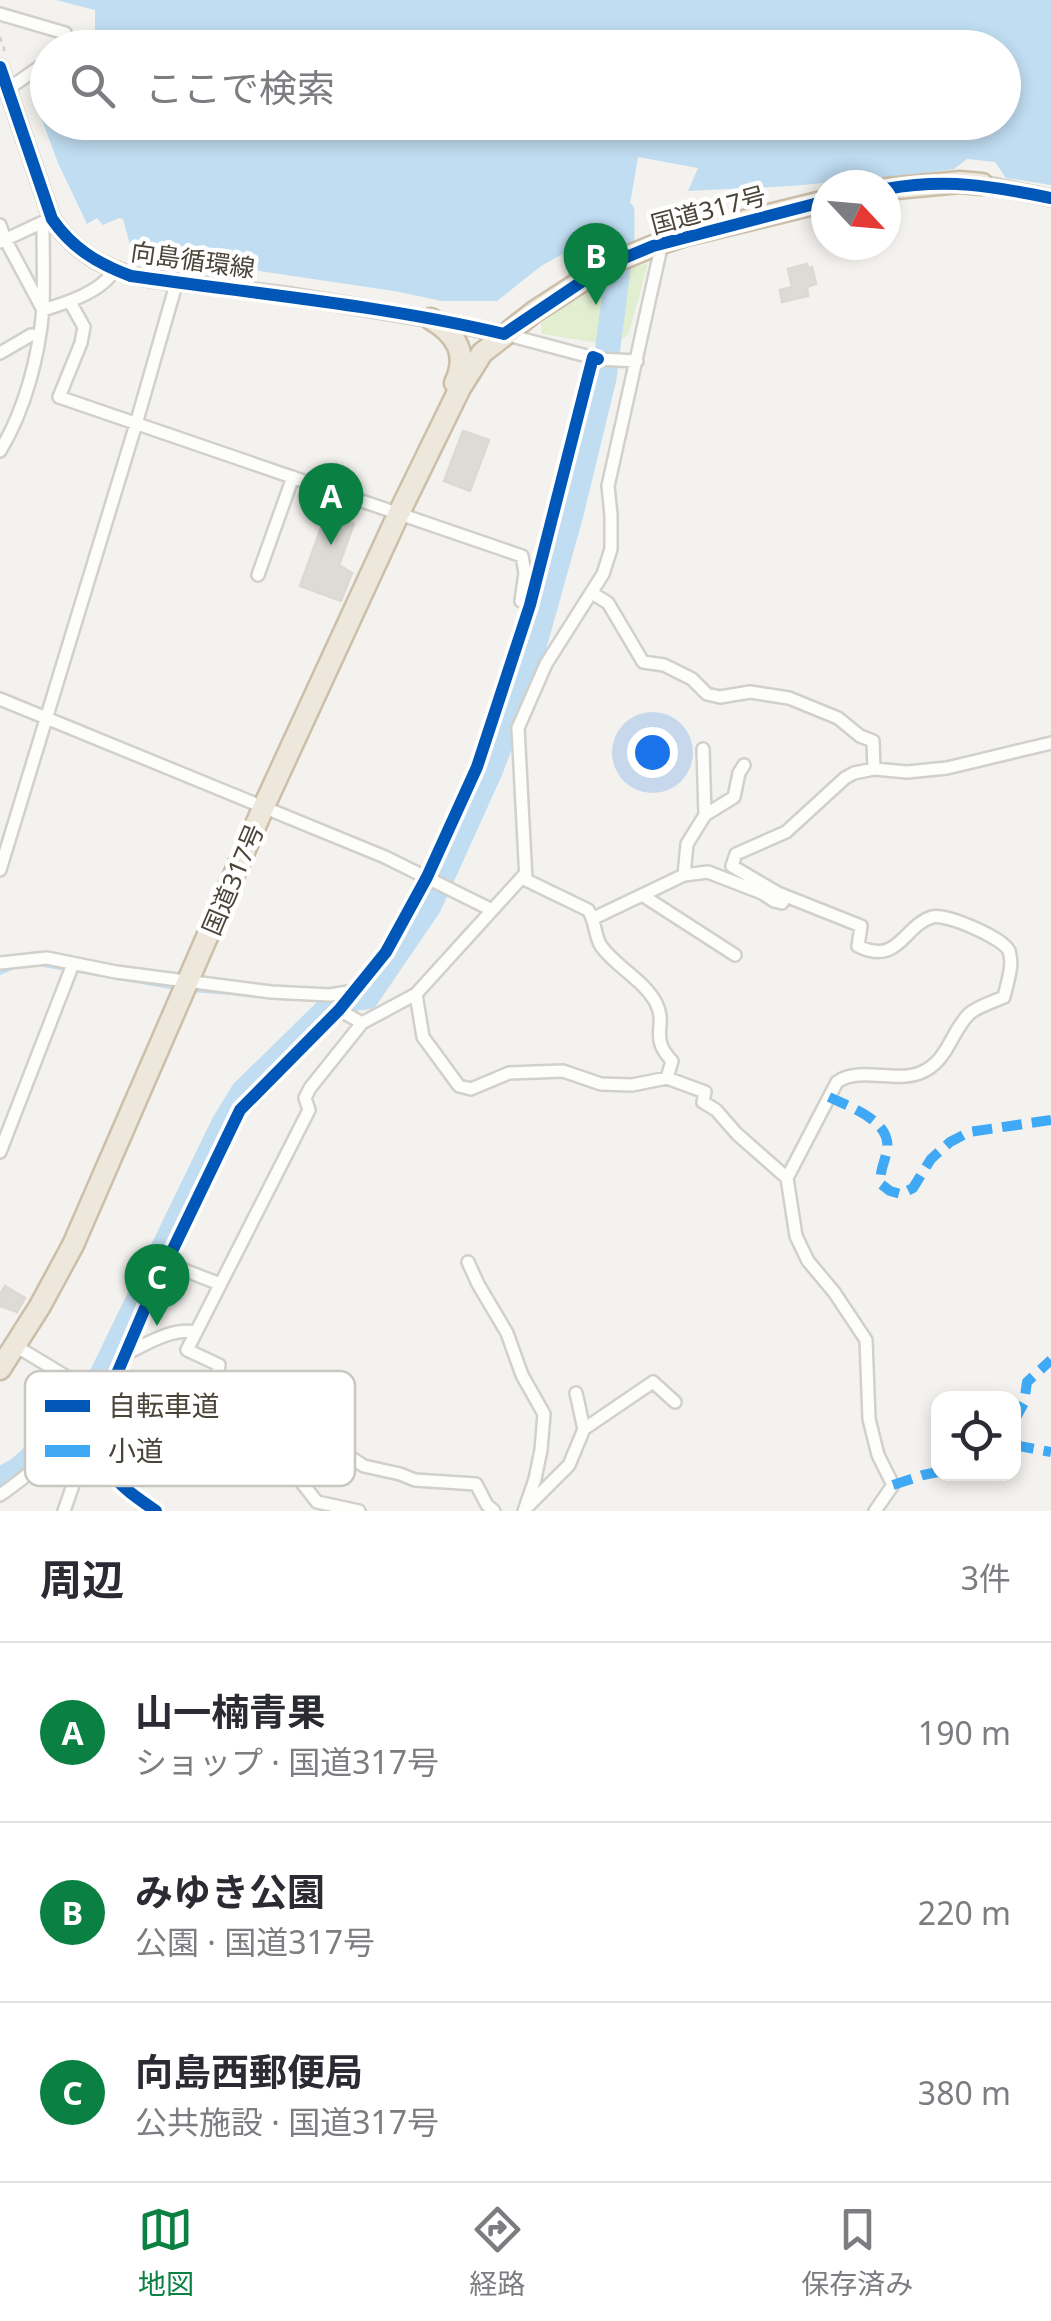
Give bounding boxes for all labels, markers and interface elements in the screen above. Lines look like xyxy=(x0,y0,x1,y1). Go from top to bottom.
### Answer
search box xyxy=(30,30,1021,140)
icon: search xyxy=(65,58,120,113)
text: ここで検索 xyxy=(145,61,335,113)
north arrow xyxy=(811,170,901,260)
street label: 国道317号 xyxy=(647,177,769,241)
pin: B xyxy=(564,222,628,305)
street label: 向島循環線 xyxy=(129,233,257,285)
pin: A xyxy=(298,462,364,545)
your location xyxy=(627,727,678,778)
street label: 国道317号 xyxy=(193,818,271,940)
pin: C xyxy=(124,1244,190,1326)
legend xyxy=(25,1371,355,1486)
text: 自転車道 xyxy=(108,1386,220,1424)
map controls xyxy=(931,1391,1021,1481)
button: locate xyxy=(931,1391,1021,1481)
text: 小道 xyxy=(108,1431,164,1469)
text: 周辺 xyxy=(40,1550,124,1607)
text: 3件 xyxy=(961,1556,1011,1599)
text: 山一楠青果 xyxy=(135,1685,325,1737)
text: A xyxy=(61,1711,84,1754)
text: 190 m xyxy=(918,1711,1011,1754)
text: ショップ · 国道317号 xyxy=(135,1740,439,1783)
text: みゆき公園 xyxy=(135,1865,325,1917)
text: B xyxy=(62,1891,83,1934)
text: 220 m xyxy=(918,1891,1011,1934)
text: 公園 · 国道317号 xyxy=(135,1920,375,1963)
text: 向島西郵便局 xyxy=(135,2045,363,2097)
text: C xyxy=(62,2071,83,2114)
text: 380 m xyxy=(918,2071,1011,2114)
text: 公共施設 · 国道317号 xyxy=(135,2100,439,2143)
tab: 地図 xyxy=(138,2202,194,2302)
tab: 経路 xyxy=(469,2202,525,2302)
tab: 保存済み xyxy=(801,2202,913,2302)

